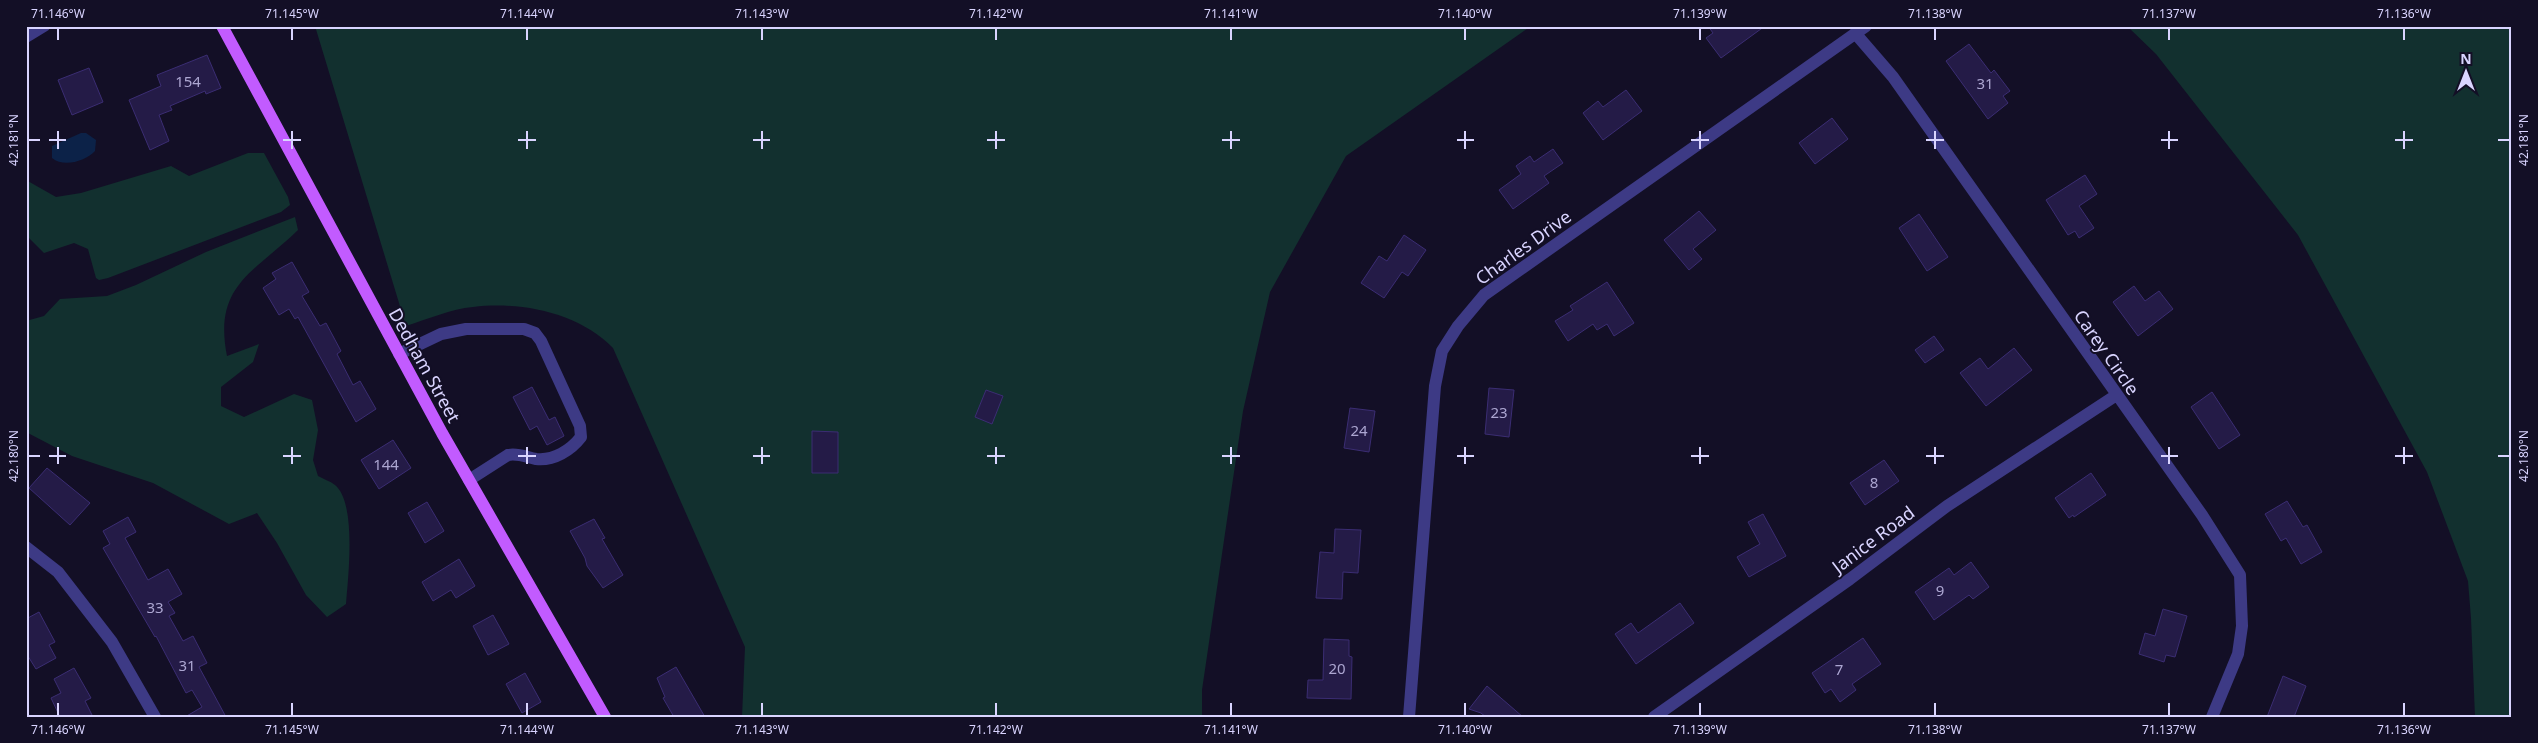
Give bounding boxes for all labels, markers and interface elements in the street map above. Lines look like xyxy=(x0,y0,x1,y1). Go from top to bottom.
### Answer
text: 71.146°W xyxy=(31,5,85,22)
text: 71.145°W xyxy=(265,5,319,22)
text: 71.144°W xyxy=(500,5,554,22)
text: 71.143°W xyxy=(735,5,789,22)
text: 71.142°W xyxy=(969,5,1023,22)
text: 71.141°W xyxy=(1204,5,1258,22)
text: 71.140°W xyxy=(1438,5,1492,22)
text: 71.139°W xyxy=(1673,5,1727,22)
text: 71.138°W xyxy=(1908,5,1962,22)
text: 71.137°W xyxy=(2142,5,2196,22)
text: 71.136°W xyxy=(2377,5,2431,22)
north arrow xyxy=(2440,48,2490,98)
text: N xyxy=(2460,49,2472,68)
house number: 154 xyxy=(175,71,201,91)
house number: 31 xyxy=(1976,73,1994,93)
text: 42.181°N xyxy=(5,114,22,166)
text: 42.181°N xyxy=(2515,114,2532,166)
street label: Charles Drive xyxy=(1470,204,1576,290)
street label: Dedham Street xyxy=(384,303,467,427)
street label: Carey Circle xyxy=(2069,305,2145,399)
house number: 23 xyxy=(1490,402,1508,422)
house number: 24 xyxy=(1350,420,1368,440)
text: 42.180°N xyxy=(5,430,22,482)
text: 42.180°N xyxy=(2515,430,2532,482)
house number: 144 xyxy=(373,454,399,474)
house number: 8 xyxy=(1870,472,1878,492)
street label: Janice Road xyxy=(1825,500,1919,579)
house number: 9 xyxy=(1936,580,1944,600)
house number: 33 xyxy=(146,597,164,617)
house number: 31 xyxy=(178,655,196,675)
house number: 20 xyxy=(1328,658,1346,678)
house number: 7 xyxy=(1835,659,1843,679)
text: 71.146°W xyxy=(31,721,85,738)
text: 71.145°W xyxy=(265,721,319,738)
text: 71.144°W xyxy=(500,721,554,738)
text: 71.143°W xyxy=(735,721,789,738)
text: 71.142°W xyxy=(969,721,1023,738)
text: 71.141°W xyxy=(1204,721,1258,738)
text: 71.140°W xyxy=(1438,721,1492,738)
text: 71.139°W xyxy=(1673,721,1727,738)
text: 71.138°W xyxy=(1908,721,1962,738)
text: 71.137°W xyxy=(2142,721,2196,738)
text: 71.136°W xyxy=(2377,721,2431,738)

